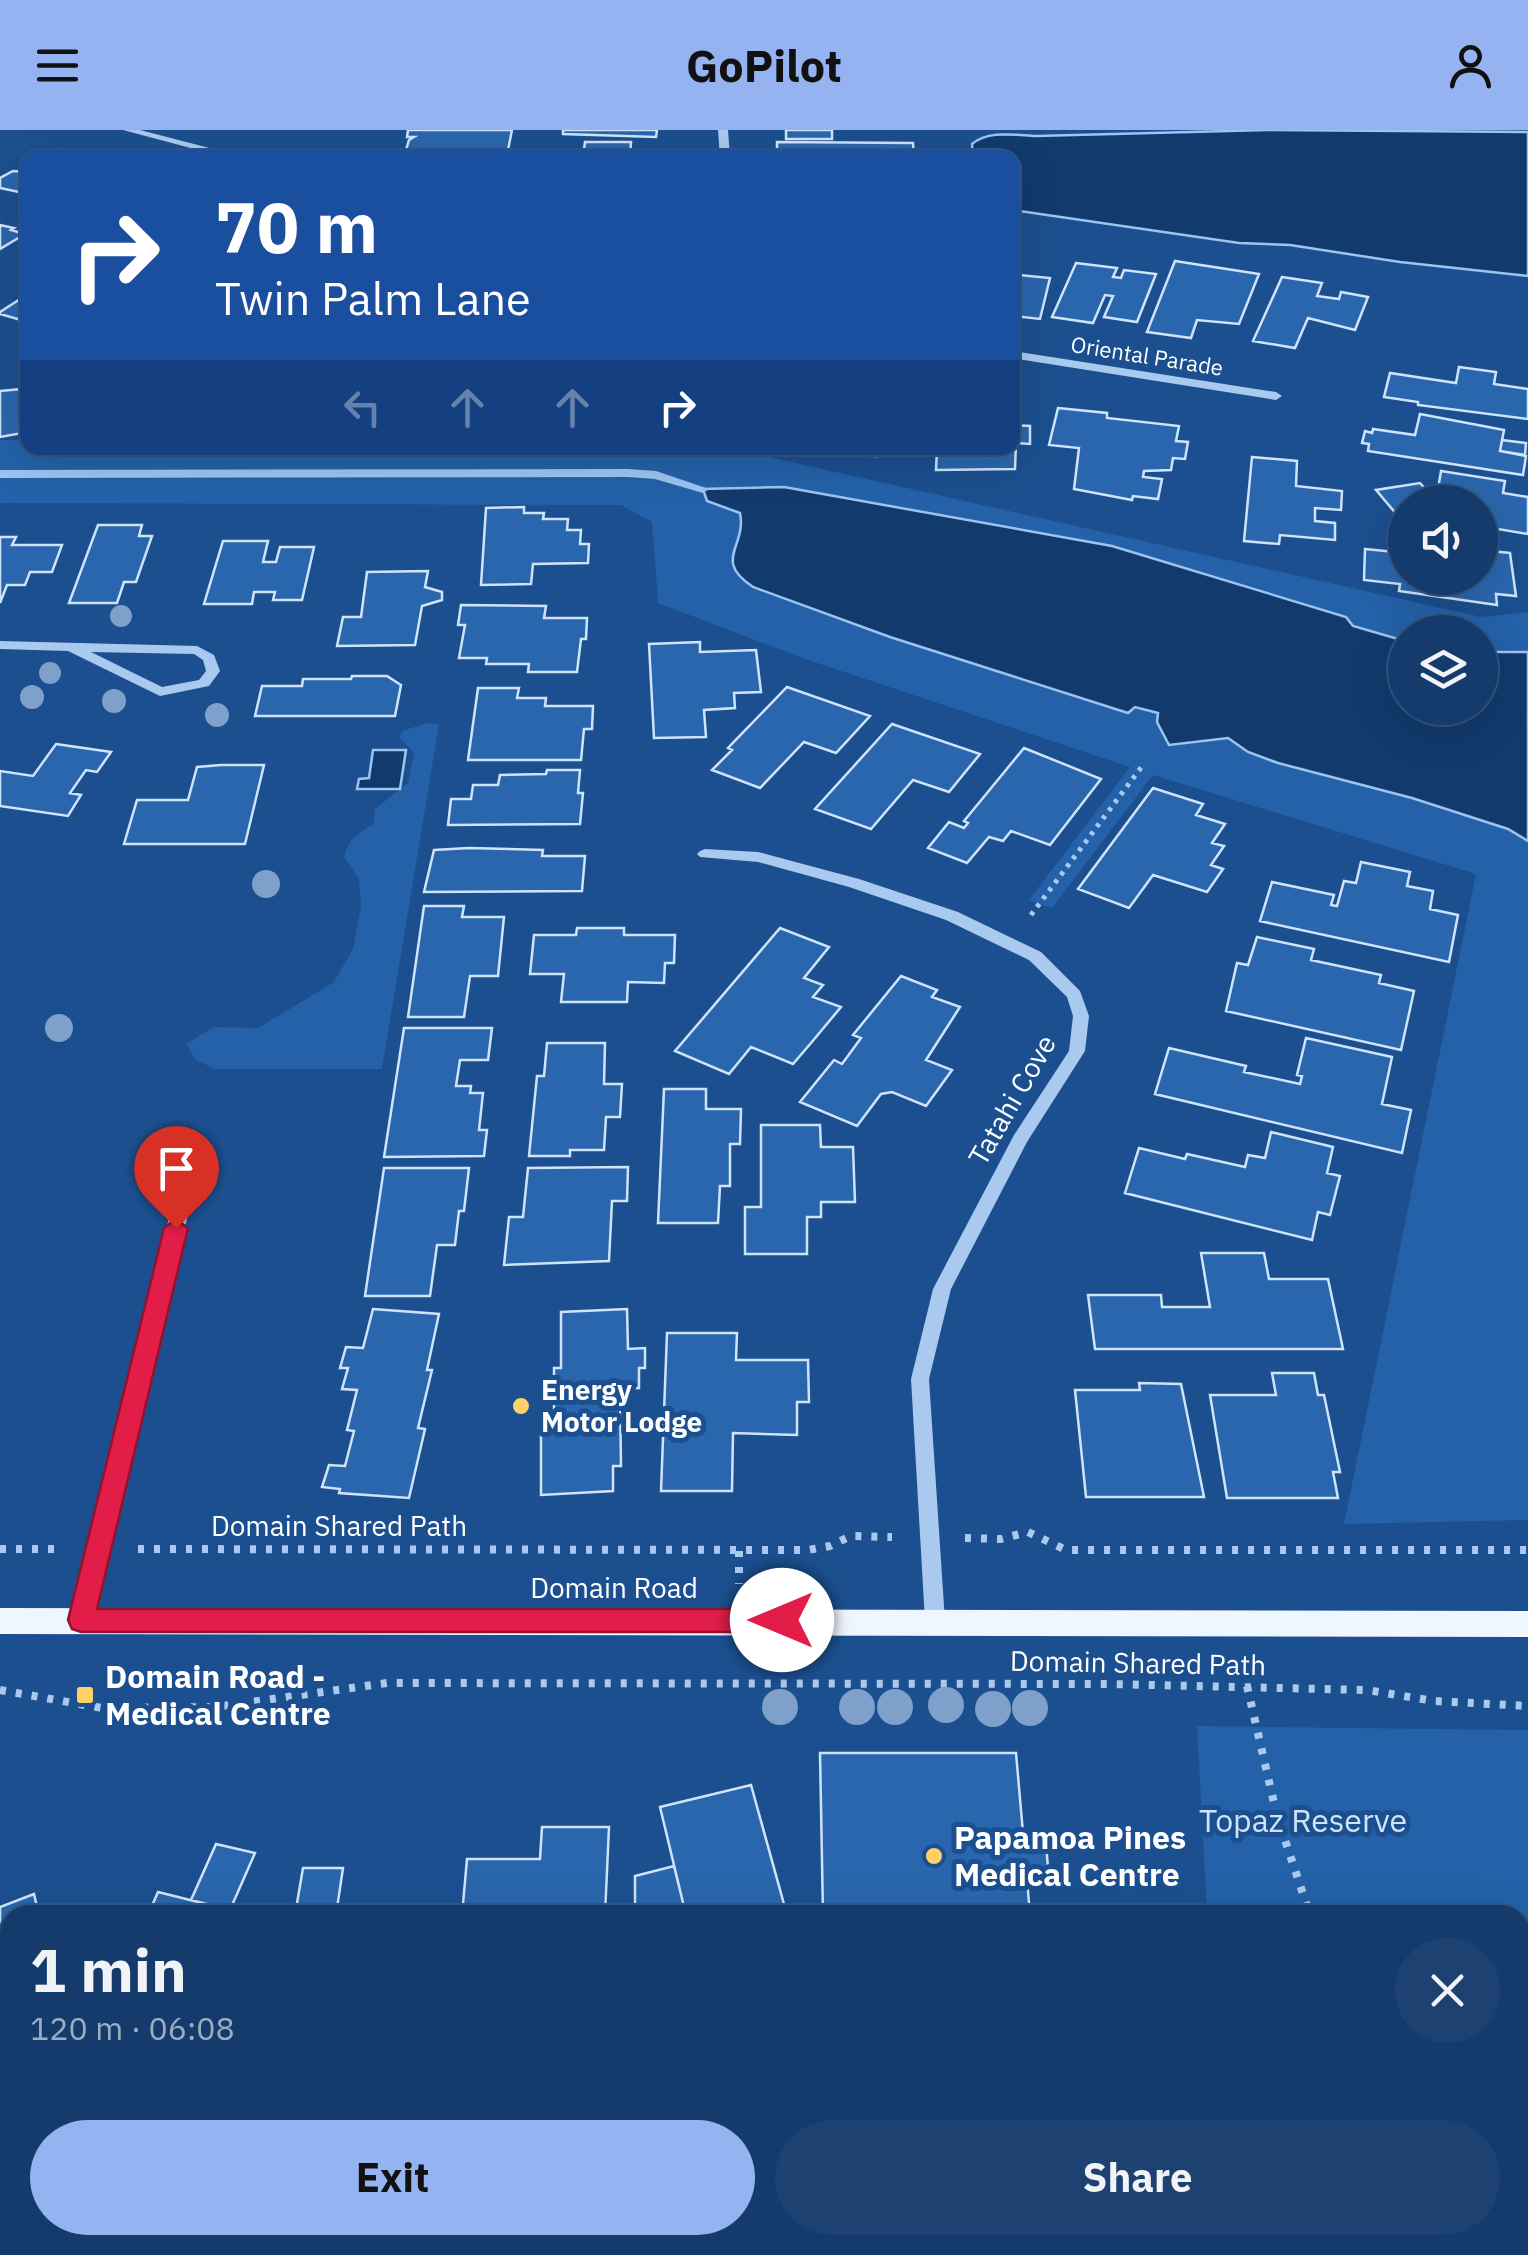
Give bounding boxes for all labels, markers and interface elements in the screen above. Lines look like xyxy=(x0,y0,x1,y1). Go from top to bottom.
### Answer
text: GoPilot xyxy=(686,36,842,94)
icon: menu xyxy=(30,38,85,93)
icon: person xyxy=(1443,38,1498,93)
text: 70 m xyxy=(215,181,378,272)
icon: right xyxy=(50,190,180,320)
text: Twin Palm Lane xyxy=(215,269,531,327)
street label: Oriental Parade xyxy=(1069,329,1225,382)
icon: left xyxy=(335,380,390,435)
icon: ahead xyxy=(440,380,495,435)
icon: ahead xyxy=(545,380,600,435)
icon: right xyxy=(650,380,705,435)
map controls xyxy=(1388,485,1498,725)
button: sound xyxy=(1388,485,1498,595)
button: layers xyxy=(1388,615,1498,725)
street label: Tatahi Cove xyxy=(959,1028,1064,1172)
pin xyxy=(134,1126,219,1229)
icon: arrive xyxy=(149,1141,204,1196)
place label: Energy Motor Lodge xyxy=(541,1371,702,1440)
marker: Energy Motor Lodge xyxy=(510,1395,532,1417)
street label: Domain Shared Path xyxy=(211,1507,467,1544)
position arrow xyxy=(730,1568,834,1672)
street label: Domain Road xyxy=(530,1569,698,1606)
street label: Domain Shared Path xyxy=(1010,1642,1266,1683)
place label: Domain Road - Medical Centre xyxy=(105,1655,331,1734)
marker: Domain Road - Medical Centre xyxy=(74,1684,96,1706)
park label: Topaz Reserve xyxy=(1199,1799,1407,1841)
place label: Papamoa Pines Medical Centre xyxy=(954,1816,1186,1895)
marker: Papamoa Pines Medical Centre xyxy=(923,1845,945,1867)
text: 1 min xyxy=(30,1930,187,2009)
button: close xyxy=(1395,1938,1500,2043)
text: 120 m · 06:08 xyxy=(30,2007,235,2049)
button: Exit xyxy=(30,2120,755,2235)
button: Share xyxy=(775,2120,1500,2235)

